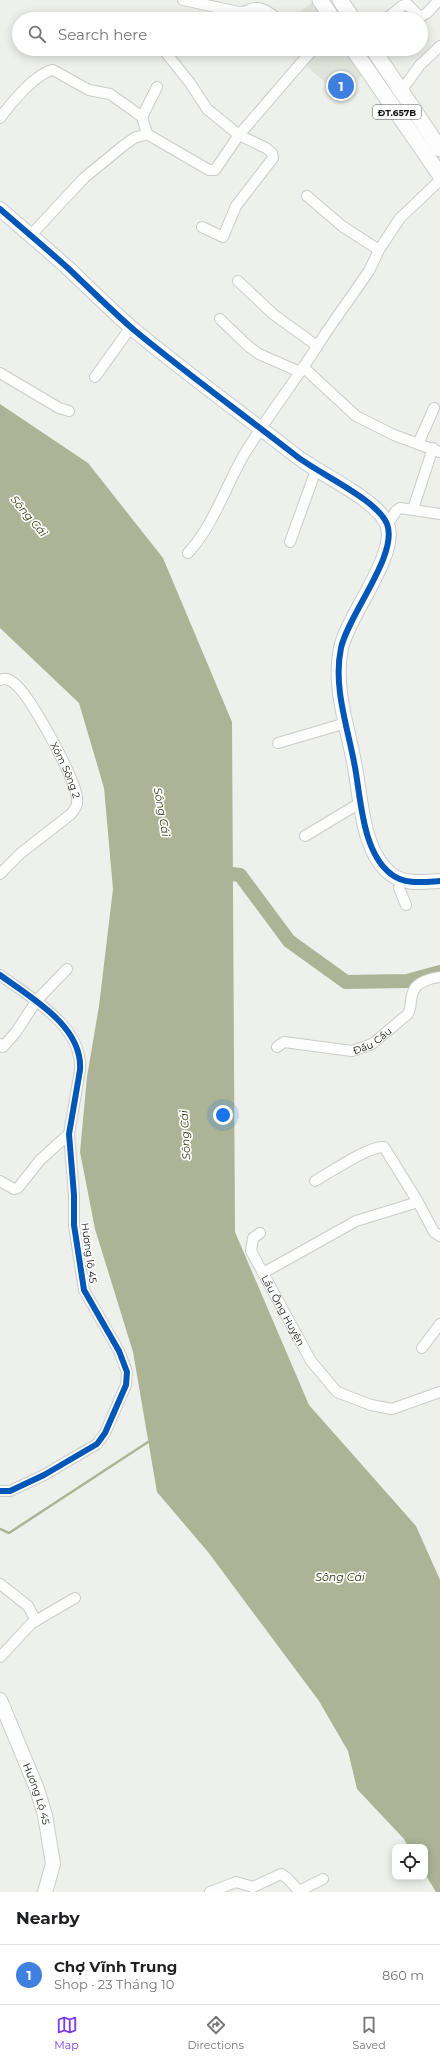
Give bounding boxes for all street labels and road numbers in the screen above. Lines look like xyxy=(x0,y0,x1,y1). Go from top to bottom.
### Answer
road number: ĐT.657B xyxy=(373,105,421,119)
street label: Xóm Sông 2 xyxy=(48,740,84,800)
street label: Đầu Cầu xyxy=(351,1024,394,1057)
street label: Hương lộ 45 xyxy=(78,1222,100,1284)
street label: Lầu Ông Huyện xyxy=(259,1273,308,1348)
street label: Hương Lộ 45 xyxy=(20,1761,53,1826)

